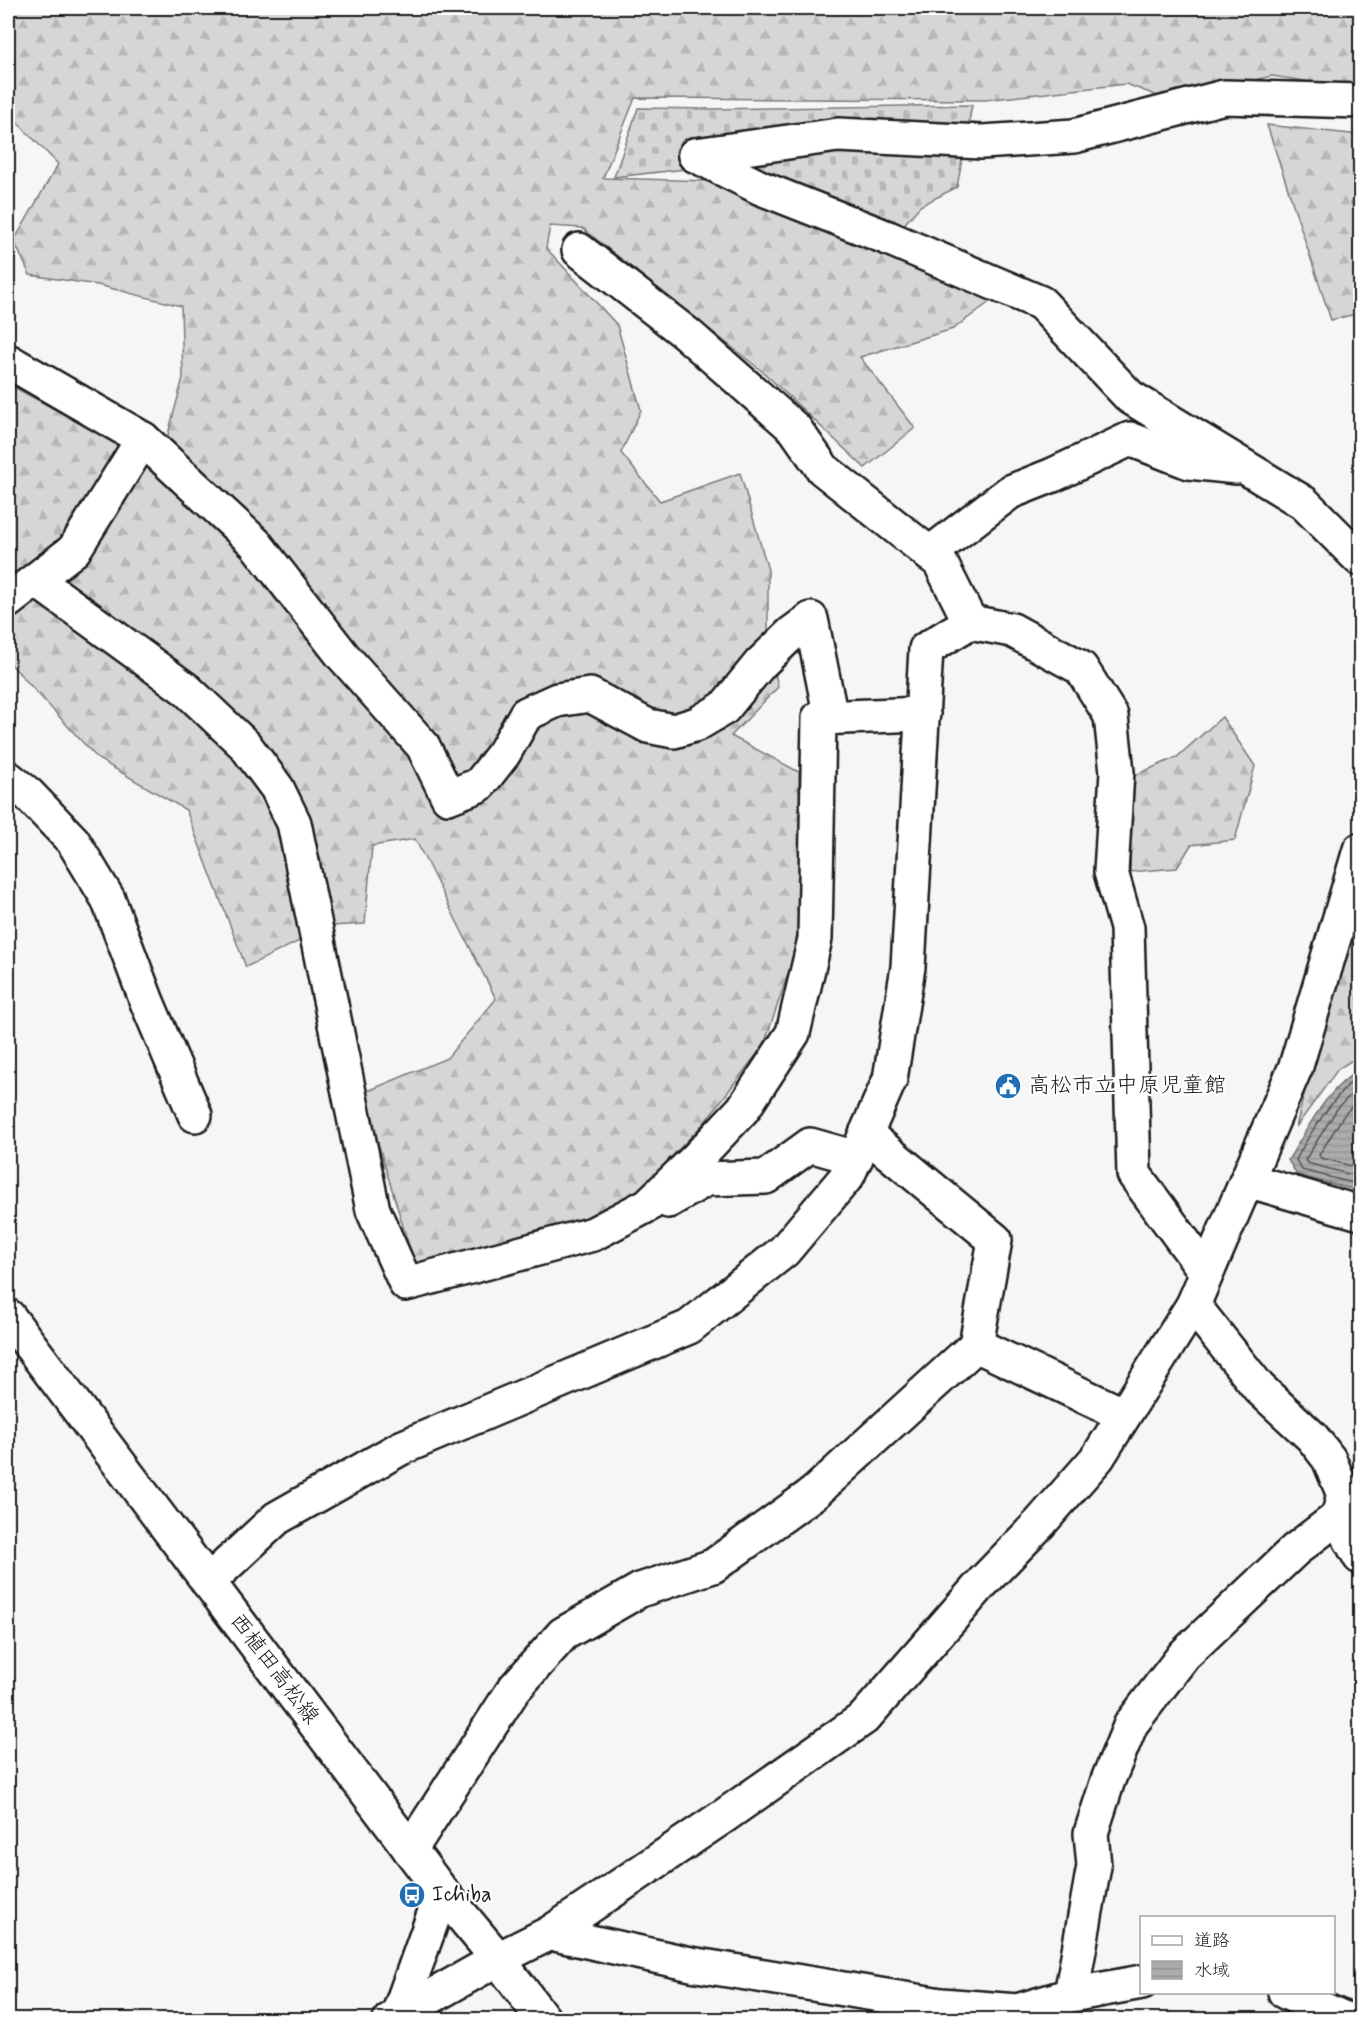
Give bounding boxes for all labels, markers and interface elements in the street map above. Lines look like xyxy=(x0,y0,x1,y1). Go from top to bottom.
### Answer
public building icon: 高松市立中原児童館 xyxy=(993,1071,1023,1101)
place label: 高松市立中原児童館 xyxy=(1028,1072,1226,1100)
street label: 西植田高松線 xyxy=(223,1608,325,1730)
bus stop icon: Ichiba xyxy=(397,1880,427,1910)
place label: Ichiba xyxy=(432,1881,492,1909)
legend xyxy=(1140,1916,1335,1994)
text: 道路 xyxy=(1194,1929,1230,1953)
text: 水域 xyxy=(1194,1959,1230,1983)

